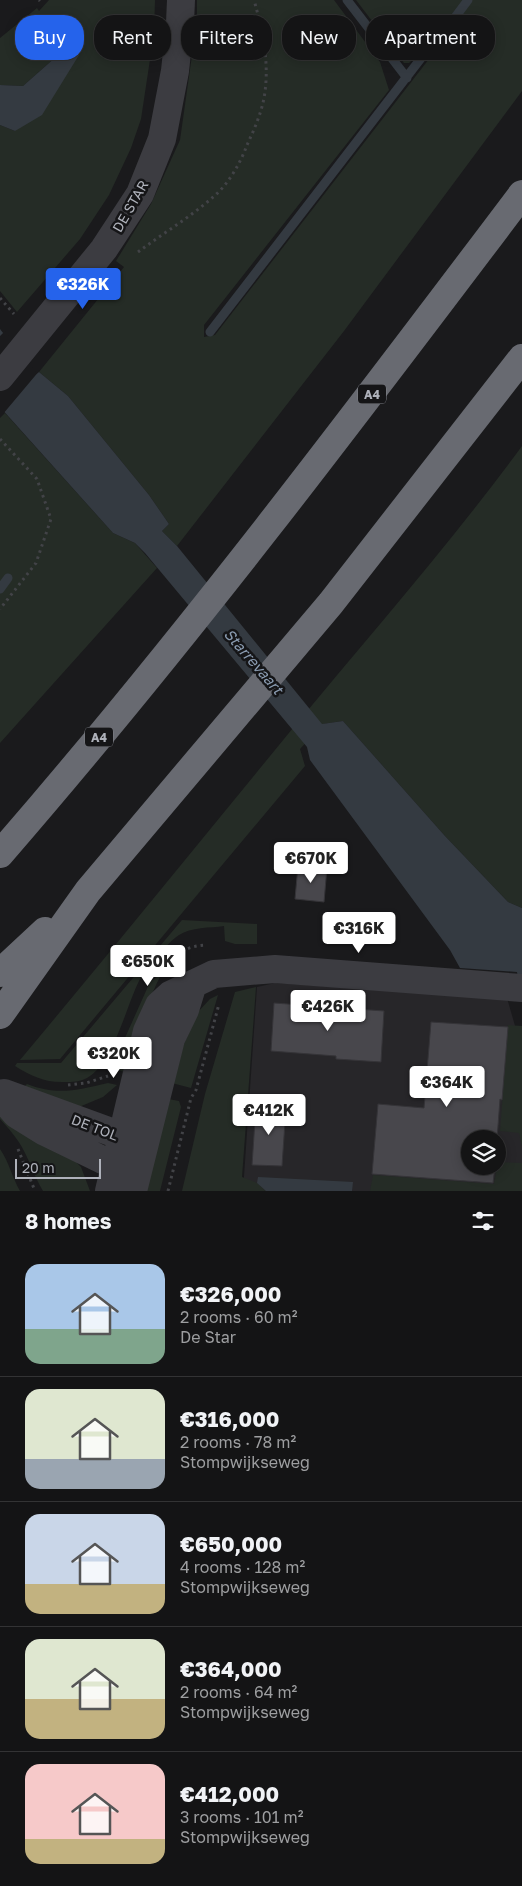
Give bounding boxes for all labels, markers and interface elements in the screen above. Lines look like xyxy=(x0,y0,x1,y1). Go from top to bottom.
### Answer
chip: Buy xyxy=(15,15,84,60)
chip: Rent xyxy=(94,15,171,60)
chip: Filters xyxy=(181,15,272,60)
chip: New xyxy=(282,15,356,60)
chip: Apartment xyxy=(366,15,495,60)
street label: DE STAR xyxy=(108,177,152,235)
pin: €326K xyxy=(48,268,118,310)
text: €326K xyxy=(57,274,109,294)
road number: A4 xyxy=(358,384,386,404)
water label: Starrevaart xyxy=(221,625,289,699)
road number: A4 xyxy=(85,728,113,746)
pin: €670K xyxy=(276,842,346,884)
text: €670K xyxy=(285,848,337,868)
pin: €316K xyxy=(324,912,394,954)
text: €316K xyxy=(333,918,385,938)
pin: €650K xyxy=(113,944,183,987)
text: €650K xyxy=(121,951,175,971)
pin: €426K xyxy=(293,990,363,1032)
text: €426K xyxy=(302,996,354,1016)
pin: €320K xyxy=(79,1036,149,1079)
text: €320K xyxy=(88,1043,140,1063)
pin: €364K xyxy=(412,1066,482,1108)
text: €364K xyxy=(421,1072,473,1092)
pin: €412K xyxy=(234,1094,304,1136)
text: €412K xyxy=(244,1100,294,1120)
street label: DE TOL xyxy=(69,1110,121,1144)
map controls xyxy=(461,1130,506,1175)
button: layers xyxy=(461,1130,506,1175)
scale bar xyxy=(15,1156,101,1179)
text: 20 m xyxy=(22,1159,55,1176)
icon: filters xyxy=(469,1207,497,1235)
text: 8 homes xyxy=(25,1208,112,1234)
text: €326,000 xyxy=(180,1281,281,1307)
icon: home xyxy=(65,1284,125,1344)
text: 2 rooms · 60 m² xyxy=(180,1307,298,1327)
text: De Star xyxy=(180,1327,236,1347)
text: €316,000 xyxy=(180,1406,279,1432)
icon: home xyxy=(65,1409,125,1469)
text: 2 rooms · 78 m² xyxy=(180,1432,296,1452)
text: Stompwijkseweg xyxy=(180,1452,310,1472)
text: €650,000 xyxy=(180,1531,282,1557)
icon: home xyxy=(65,1534,125,1594)
text: 4 rooms · 128 m² xyxy=(180,1557,305,1577)
text: Stompwijkseweg xyxy=(180,1577,310,1597)
text: €364,000 xyxy=(180,1656,282,1682)
icon: home xyxy=(65,1659,125,1719)
text: 2 rooms · 64 m² xyxy=(180,1682,297,1702)
text: Stompwijkseweg xyxy=(180,1702,310,1722)
text: €412,000 xyxy=(180,1781,279,1807)
icon: home xyxy=(65,1784,125,1844)
text: 3 rooms · 101 m² xyxy=(180,1807,303,1827)
text: Stompwijkseweg xyxy=(180,1827,310,1847)

